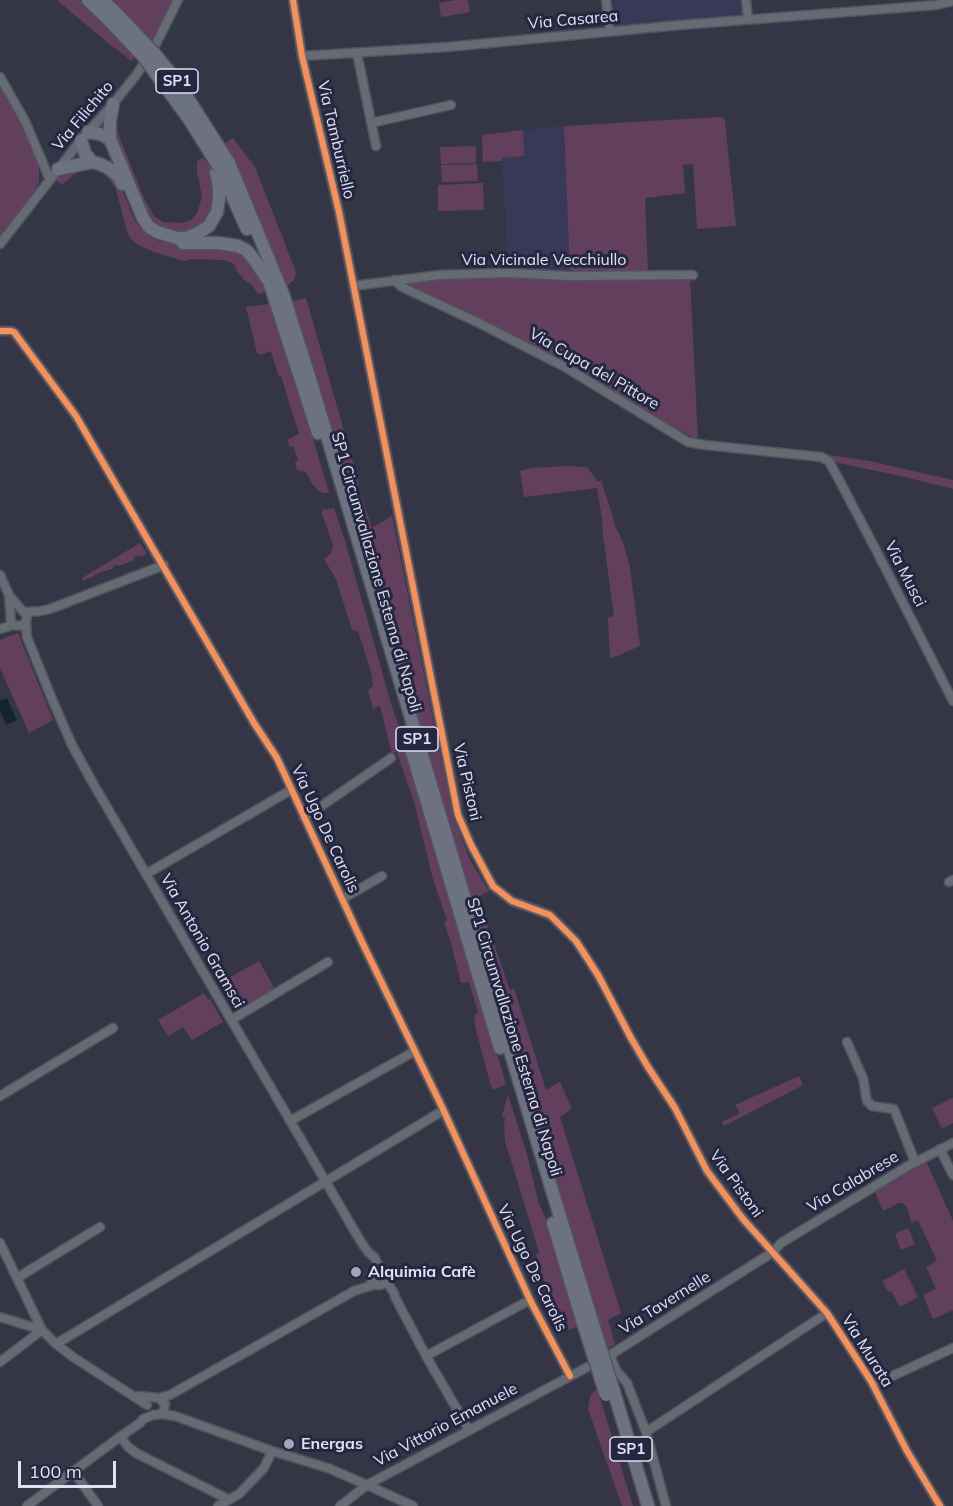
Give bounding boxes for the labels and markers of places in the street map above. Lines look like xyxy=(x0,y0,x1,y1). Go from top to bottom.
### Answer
place label: Alquimia Cafè xyxy=(368,1262,476,1282)
marker: Alquimia Cafè xyxy=(349,1265,363,1279)
place label: Energas xyxy=(301,1434,363,1454)
marker: Energas xyxy=(282,1437,296,1451)

